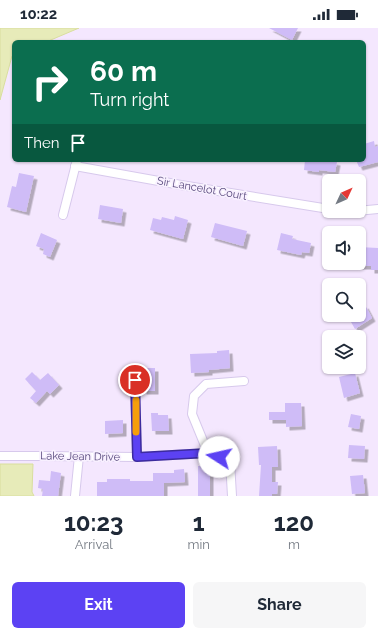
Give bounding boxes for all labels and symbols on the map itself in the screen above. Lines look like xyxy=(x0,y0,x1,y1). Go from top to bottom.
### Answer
street label: Sir Lancelot Court xyxy=(156,174,248,203)
north arrow xyxy=(322,174,366,218)
pin xyxy=(118,363,152,397)
position arrow xyxy=(198,436,240,478)
street label: Lake Jean Drive xyxy=(40,449,121,464)

